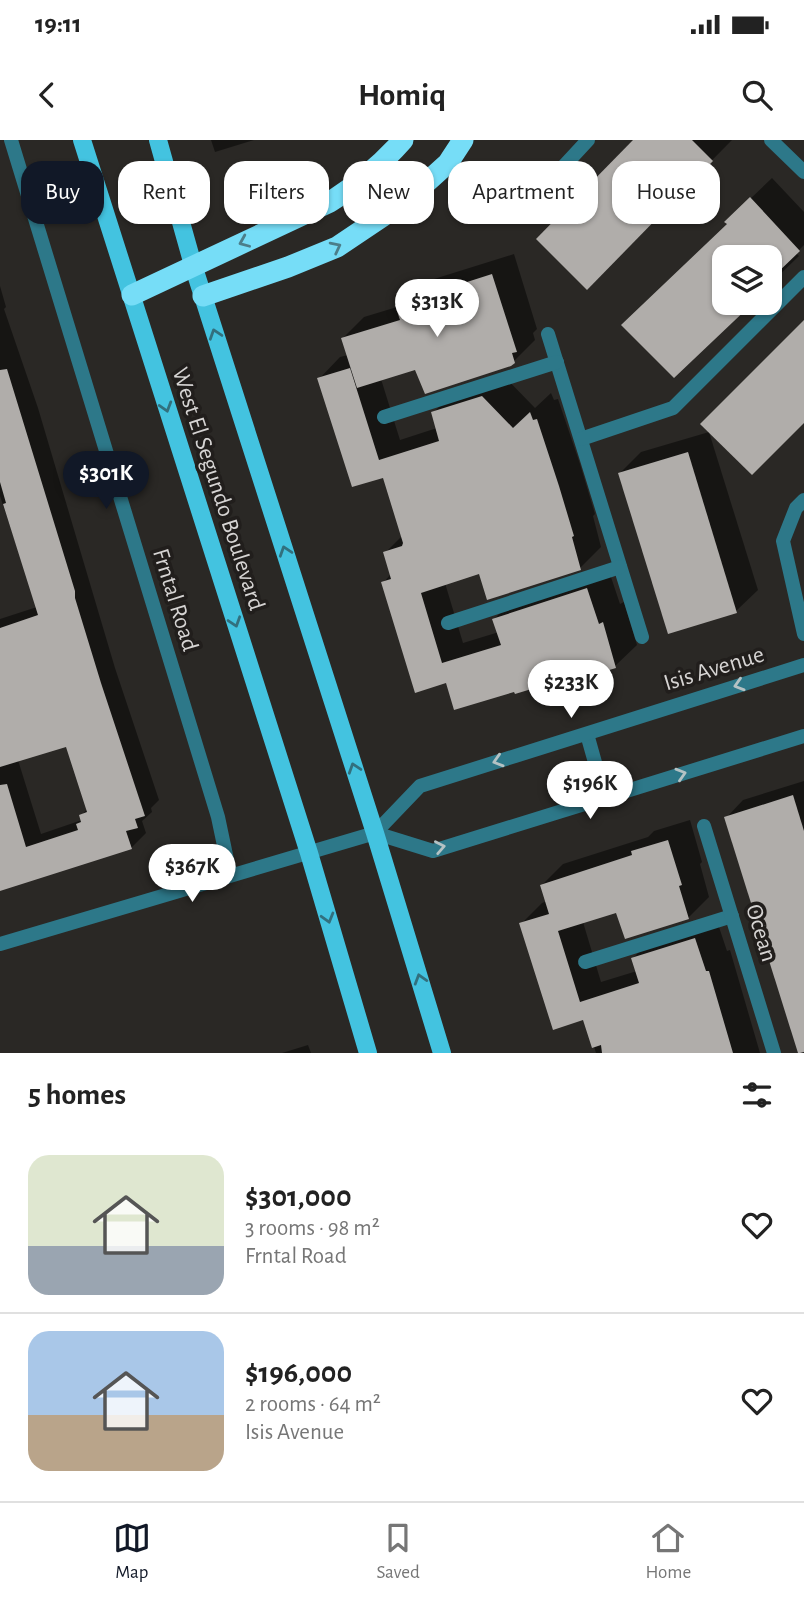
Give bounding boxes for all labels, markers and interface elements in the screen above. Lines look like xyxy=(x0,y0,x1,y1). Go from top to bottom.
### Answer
text: 19:11 xyxy=(35,11,82,37)
icon: back xyxy=(28,76,66,114)
icon: search xyxy=(738,76,776,114)
text: Homiq xyxy=(358,79,446,111)
chip: Buy xyxy=(21,161,104,224)
chip: Rent xyxy=(118,161,210,224)
chip: Filters xyxy=(224,161,329,224)
chip: New xyxy=(343,161,434,224)
chip: Apartment xyxy=(448,161,598,224)
chip: House xyxy=(612,161,720,224)
one-way arrow xyxy=(239,234,252,248)
one-way arrow xyxy=(329,241,341,255)
map controls xyxy=(712,245,782,315)
button: layers xyxy=(712,245,782,315)
pin: $313K xyxy=(388,280,486,339)
text: $313K xyxy=(411,290,463,313)
one-way arrow xyxy=(209,329,224,341)
street label: West El Segundo Boulevard xyxy=(167,365,269,613)
one-way arrow xyxy=(158,401,173,413)
pin: $301K xyxy=(57,452,155,511)
text: $301K xyxy=(79,462,133,485)
one-way arrow xyxy=(279,545,293,558)
street label: Frntal Road xyxy=(148,546,202,654)
one-way arrow xyxy=(227,616,241,628)
street label: Isis Avenue xyxy=(661,642,767,696)
pin: $233K xyxy=(522,660,620,720)
text: $233K xyxy=(544,671,598,694)
one-way arrow xyxy=(733,677,745,692)
one-way arrow xyxy=(493,753,505,767)
one-way arrow xyxy=(348,762,362,774)
pin: $196K xyxy=(541,762,639,821)
one-way arrow xyxy=(674,767,686,782)
text: $196K xyxy=(563,772,617,795)
one-way arrow xyxy=(434,840,446,855)
pin: $367K xyxy=(143,844,241,904)
text: $367K xyxy=(165,855,219,878)
street label: Ocean xyxy=(741,901,781,965)
one-way arrow xyxy=(319,912,334,924)
one-way arrow xyxy=(413,974,428,986)
icon: filters xyxy=(738,1076,776,1114)
text: 5 homes xyxy=(28,1080,126,1110)
text: $301,000 xyxy=(245,1182,352,1212)
icon: home xyxy=(84,1183,168,1267)
icon: heart xyxy=(738,1206,776,1244)
text: 3 rooms · 98 m² xyxy=(245,1217,380,1240)
text: Frntal Road xyxy=(245,1245,347,1268)
text: $196,000 xyxy=(245,1358,352,1388)
icon: home xyxy=(84,1359,168,1443)
icon: heart xyxy=(738,1382,776,1420)
text: 2 rooms · 64 m² xyxy=(245,1393,381,1416)
text: Isis Avenue xyxy=(245,1421,344,1444)
tab: Map xyxy=(113,1519,151,1584)
tab: Saved xyxy=(376,1519,420,1584)
tab: Home xyxy=(645,1519,691,1584)

